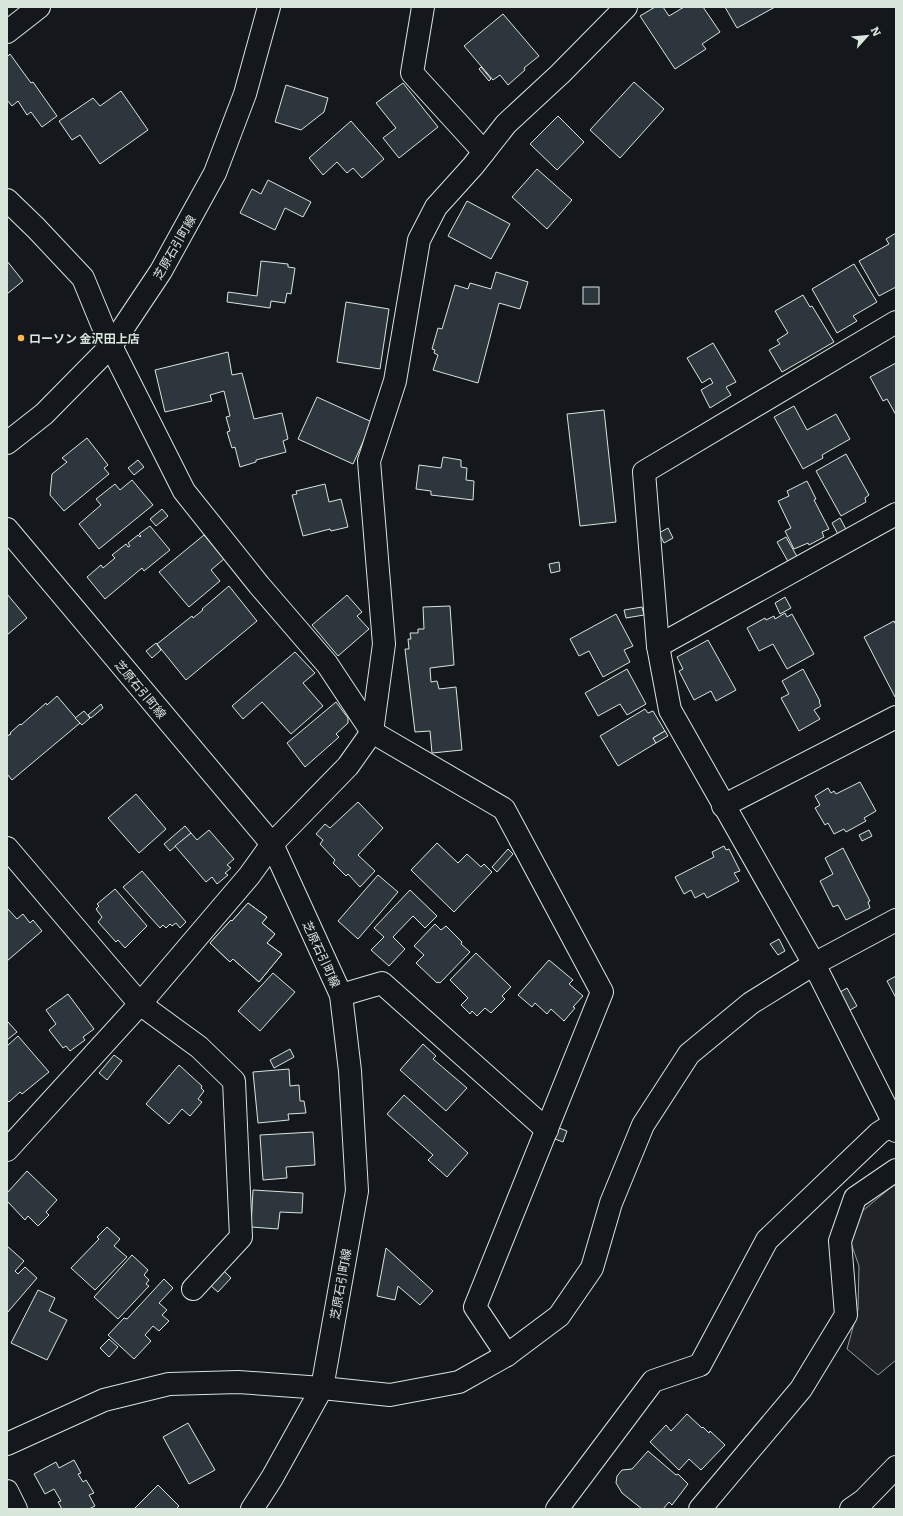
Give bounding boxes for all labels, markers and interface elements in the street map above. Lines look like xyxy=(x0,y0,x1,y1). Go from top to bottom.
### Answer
north arrow xyxy=(847,16,887,56)
text: N xyxy=(868,23,886,39)
street label: 芝原石引町線 xyxy=(148,211,200,283)
place label: ローソン 金沢田上店 xyxy=(29,329,139,347)
marker: ローソン 金沢田上店 xyxy=(16,333,26,343)
street label: 芝原石引町線 xyxy=(111,656,171,722)
street label: 芝原石引町線 xyxy=(299,918,345,990)
street label: 芝原石引町線 xyxy=(325,1247,355,1321)

